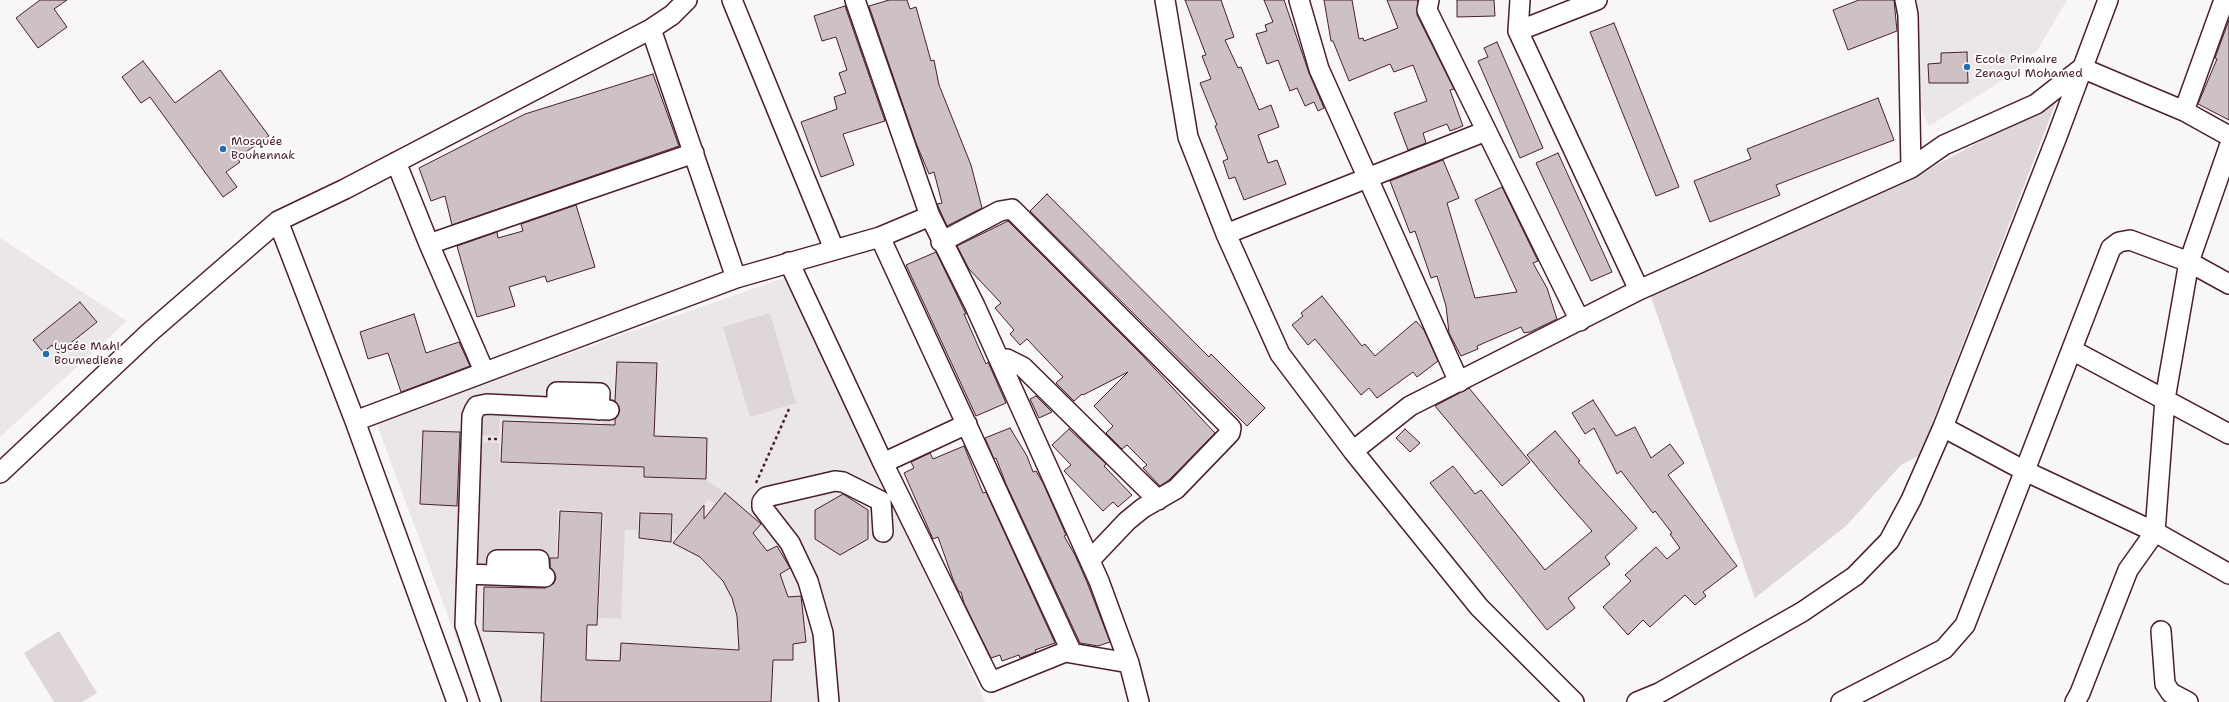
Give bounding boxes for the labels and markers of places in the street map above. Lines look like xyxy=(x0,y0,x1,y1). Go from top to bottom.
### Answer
place label: Ecole Primaire Zenagui Mohamed xyxy=(1975,53,2083,81)
marker: Ecole Primaire Zenagui Mohamed xyxy=(1962,62,1972,72)
place label: Mosquée Bouhennak xyxy=(231,135,295,163)
marker: Mosquée Bouhennak xyxy=(218,144,228,154)
place label: Lycée Mahi Boumediene xyxy=(54,340,124,368)
marker: Lycée Mahi Boumediene xyxy=(41,349,51,359)

